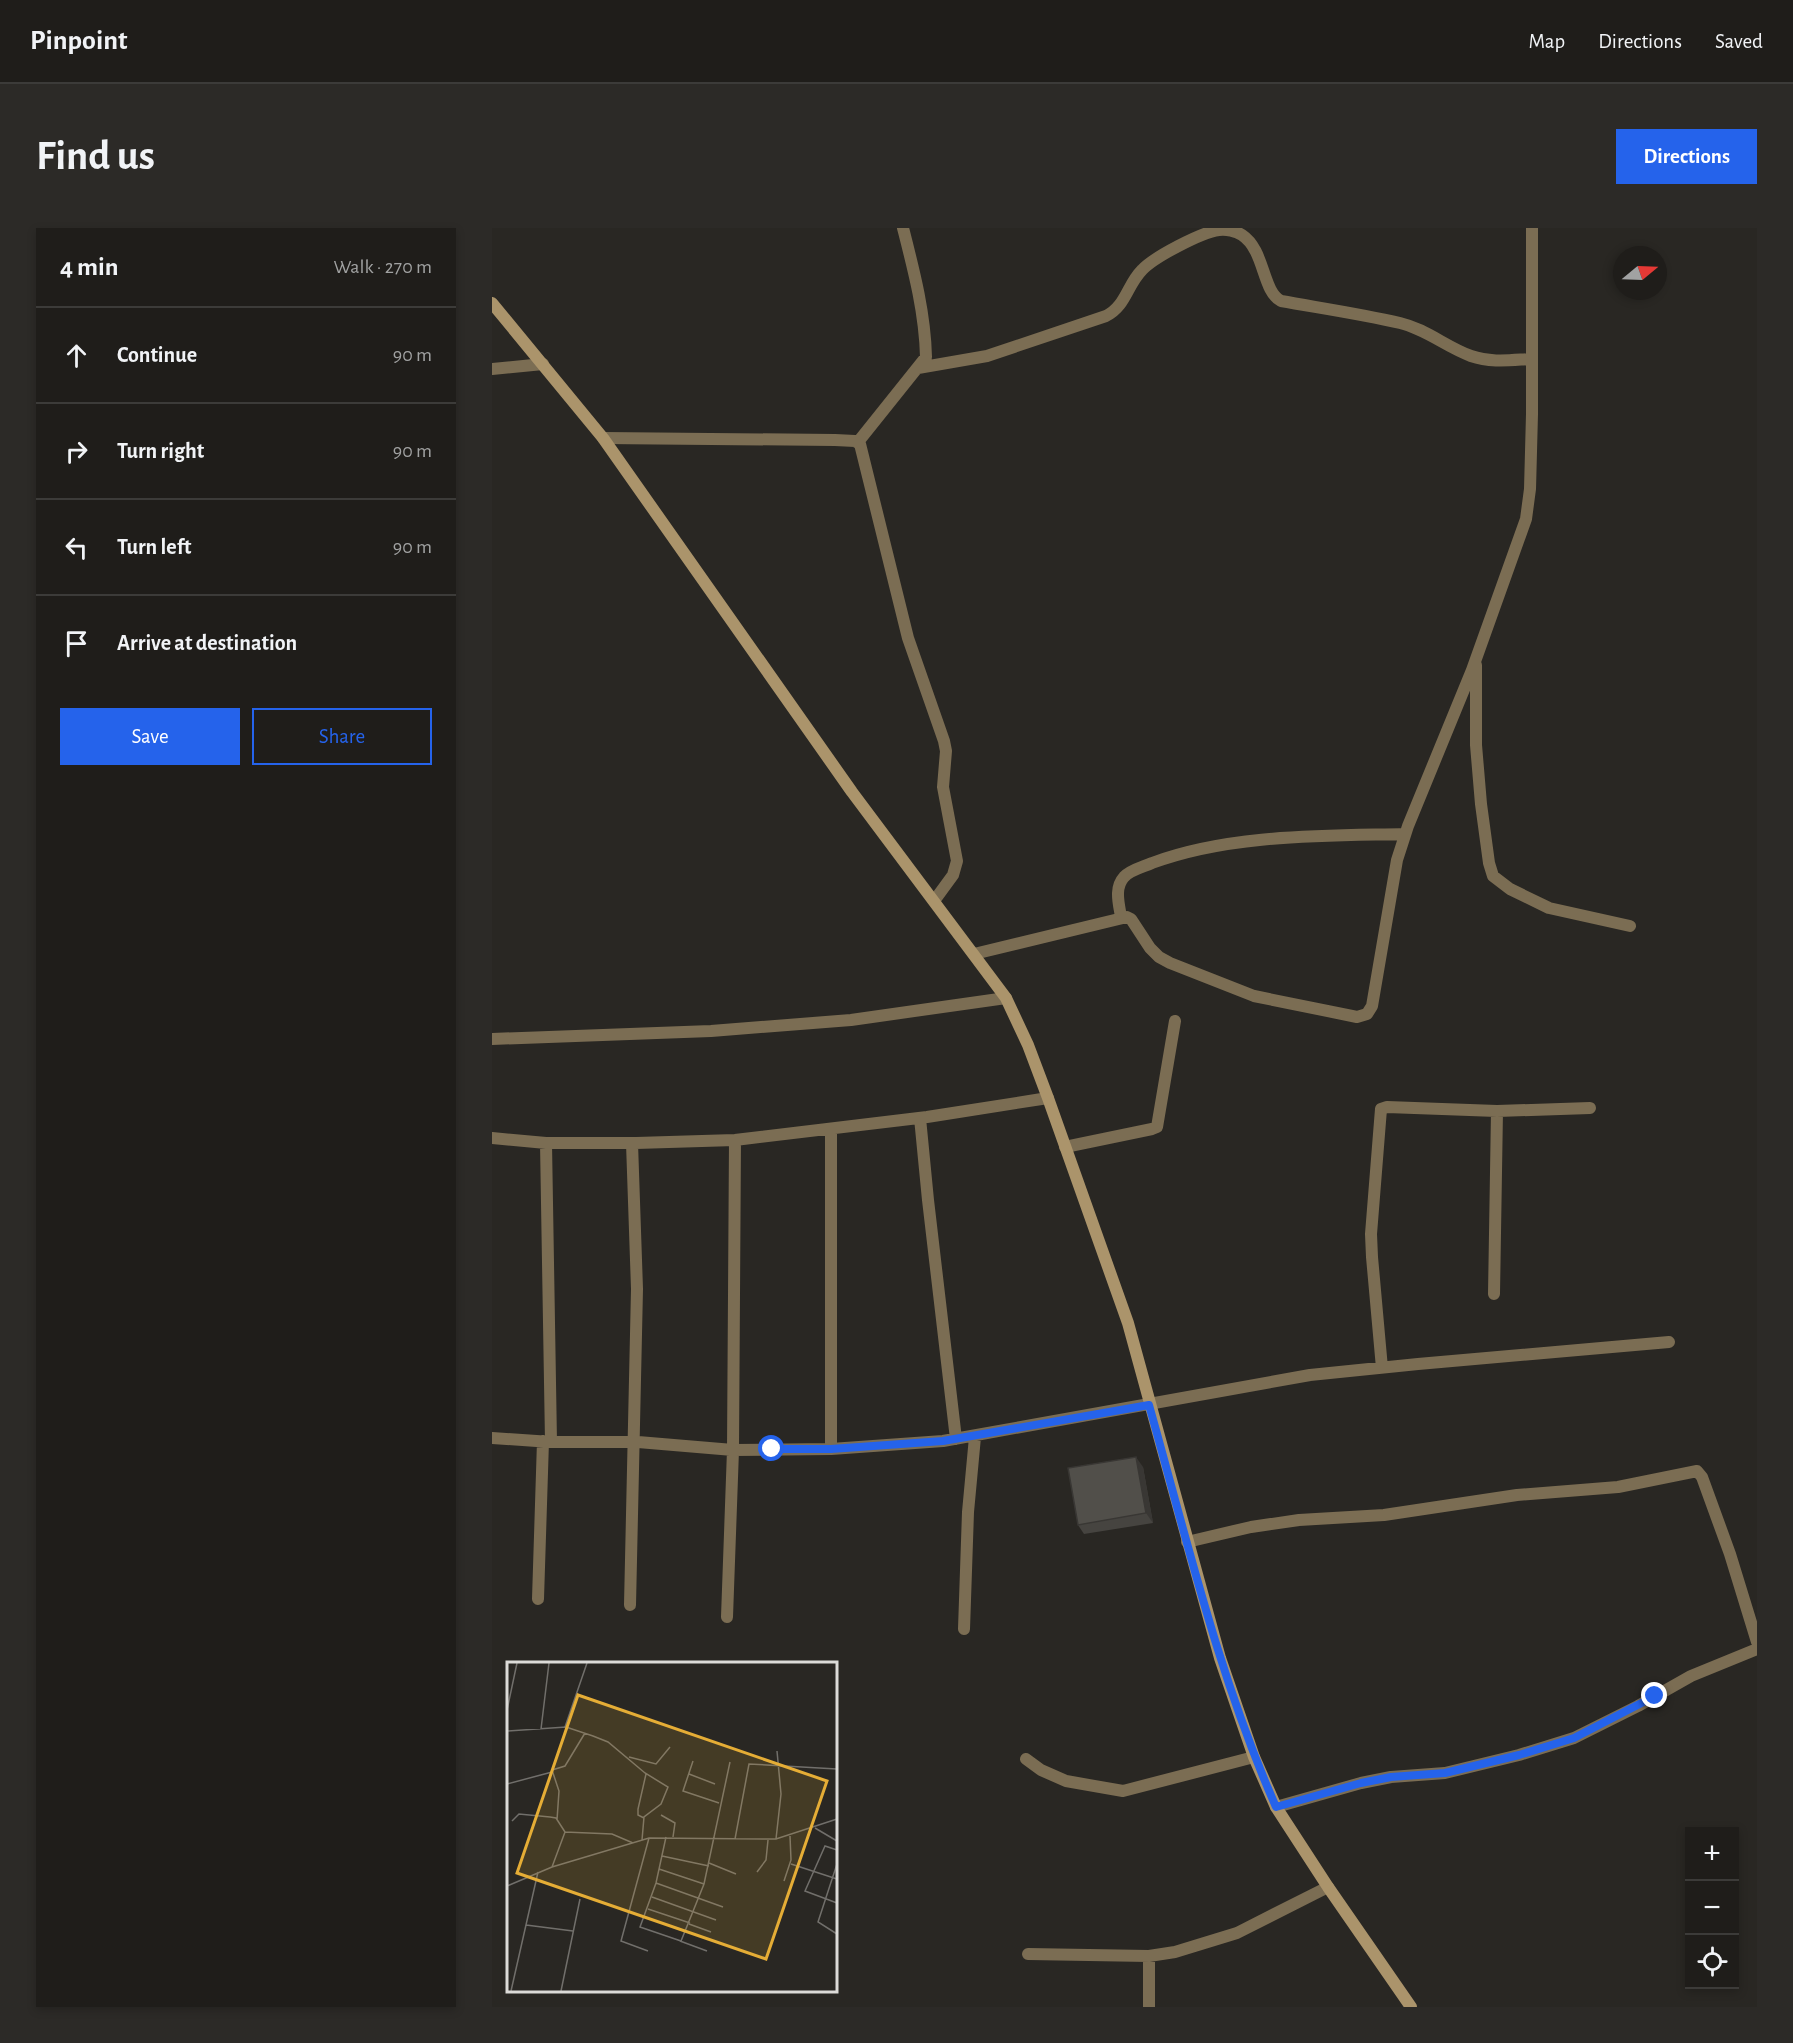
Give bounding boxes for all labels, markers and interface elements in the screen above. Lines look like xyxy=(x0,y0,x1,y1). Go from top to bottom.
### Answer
text: Pinpoint xyxy=(30,27,128,55)
text: Map xyxy=(1529,31,1565,52)
text: Directions xyxy=(1598,31,1682,52)
text: Saved xyxy=(1715,31,1763,52)
button: Directions xyxy=(1616,129,1757,184)
text: Find us xyxy=(36,135,155,177)
north arrow xyxy=(1613,246,1667,300)
text: 4 min xyxy=(60,254,119,280)
text: Walk · 270 m xyxy=(333,257,432,277)
icon: ahead xyxy=(60,339,93,372)
text: Continue xyxy=(117,344,197,366)
text: 90 m xyxy=(393,345,432,365)
icon: right xyxy=(60,435,93,468)
text: Turn right xyxy=(117,440,204,462)
text: 90 m xyxy=(393,441,432,461)
icon: left xyxy=(60,531,93,564)
text: Turn left xyxy=(117,536,191,558)
text: 90 m xyxy=(393,537,432,557)
icon: arrive xyxy=(60,627,93,660)
text: Arrive at destination xyxy=(117,632,297,654)
button: Save xyxy=(60,708,240,765)
button: Share xyxy=(252,708,432,765)
route start xyxy=(758,1435,784,1461)
inset map xyxy=(507,1662,837,1992)
route end xyxy=(1641,1682,1667,1708)
map controls xyxy=(1685,1827,1739,1989)
button: + xyxy=(1685,1827,1739,1881)
button: − xyxy=(1685,1881,1739,1935)
button: locate xyxy=(1685,1935,1739,1989)

